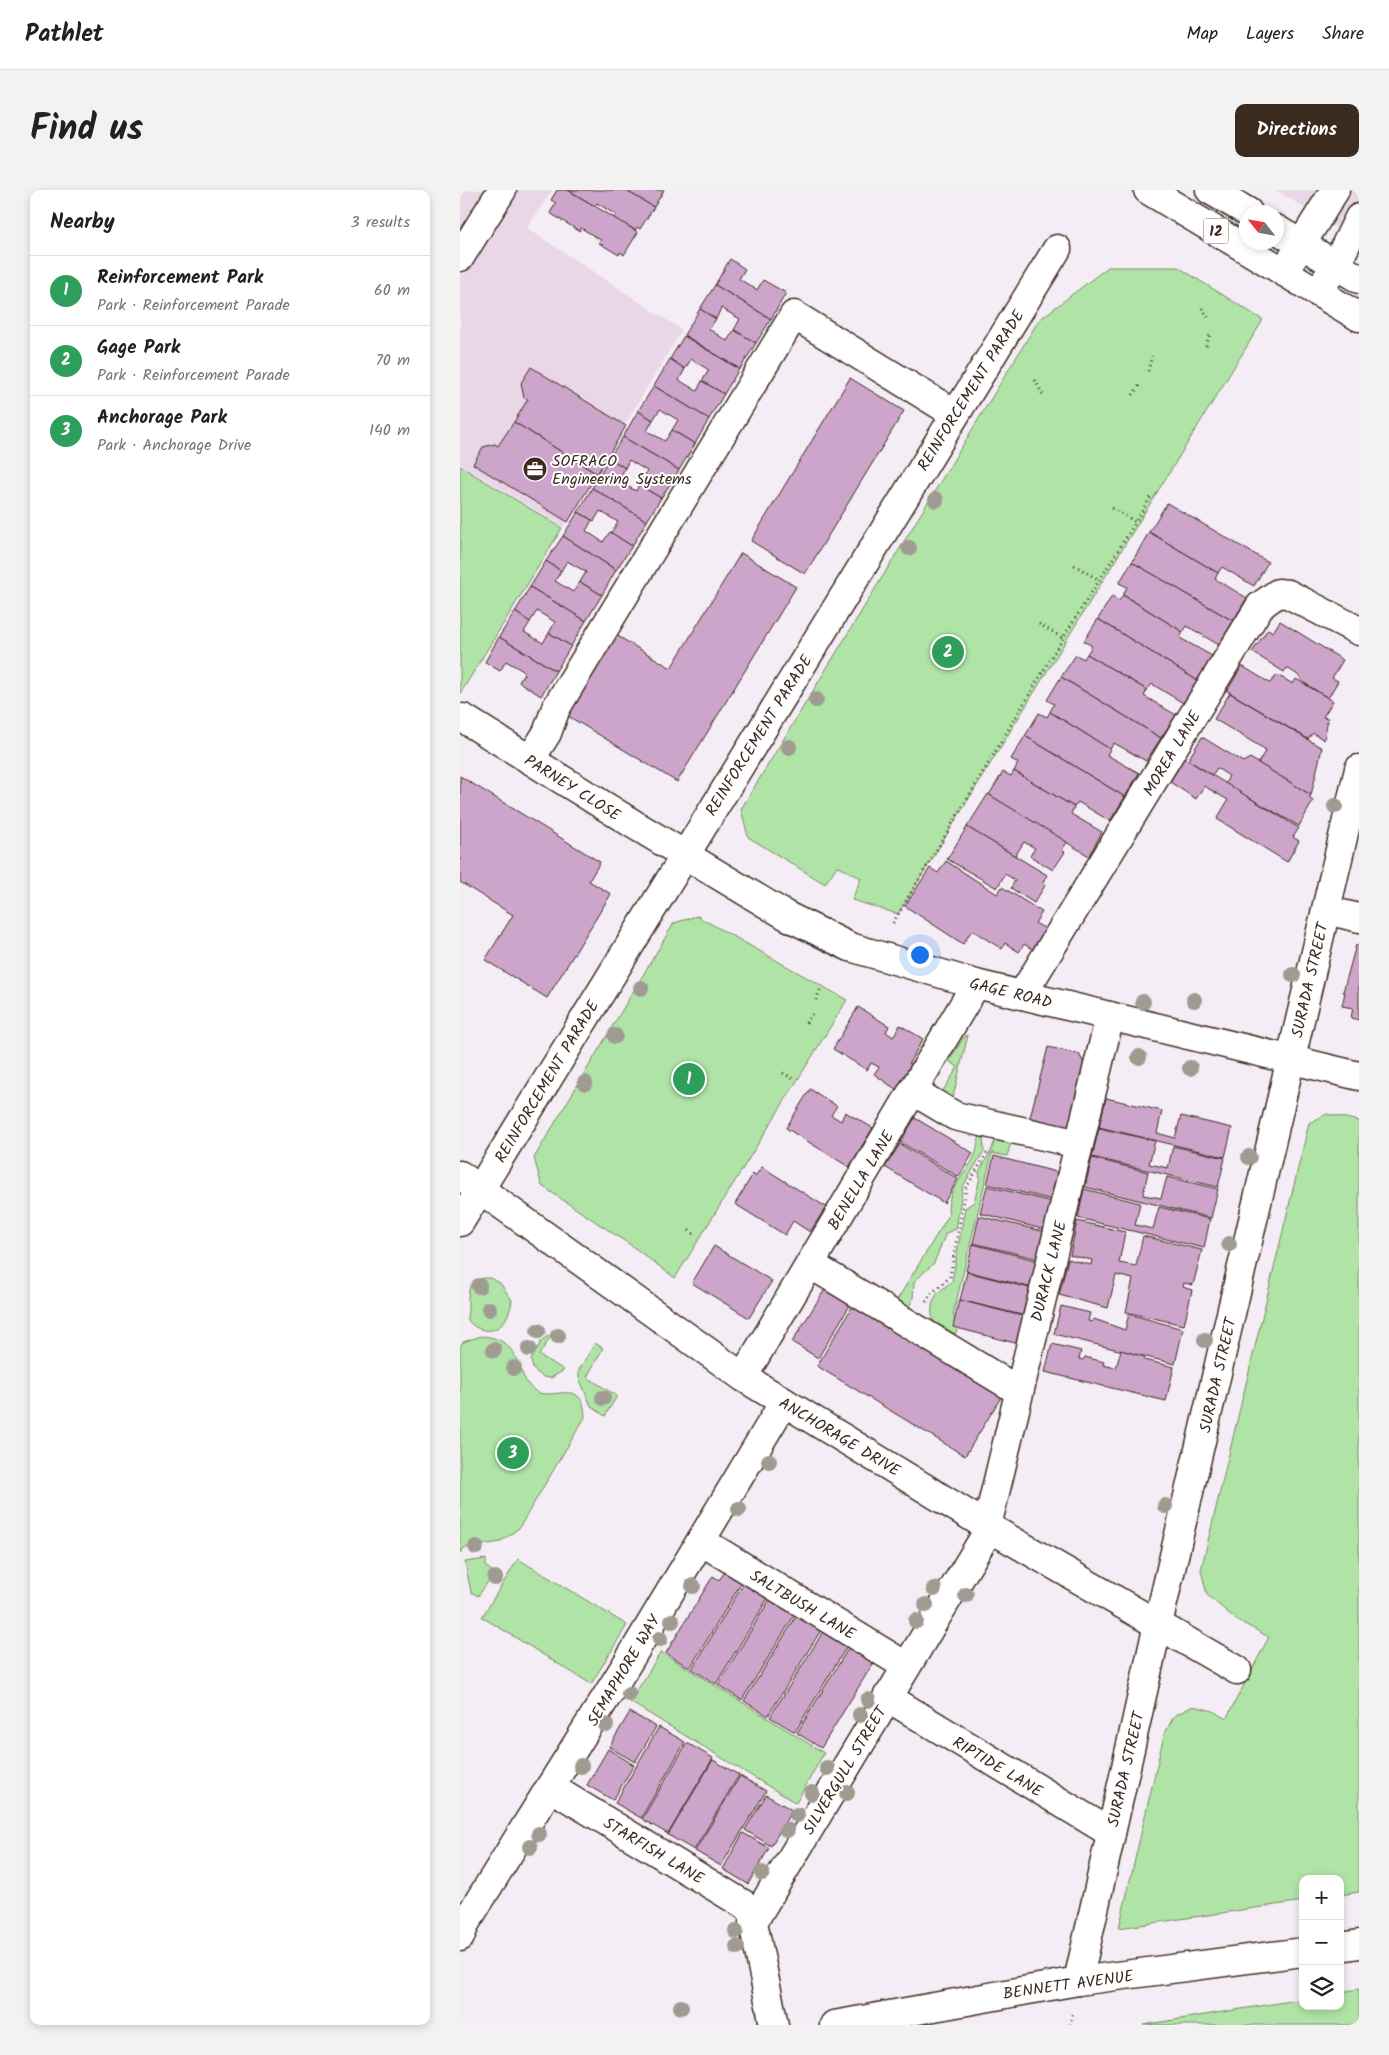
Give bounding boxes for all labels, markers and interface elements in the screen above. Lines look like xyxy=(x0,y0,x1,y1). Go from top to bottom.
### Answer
text: Pathlet xyxy=(25,15,104,54)
text: Map xyxy=(1187,20,1218,49)
text: Layers xyxy=(1246,20,1294,49)
text: Share xyxy=(1322,20,1364,49)
text: Find us xyxy=(30,102,143,158)
button: Directions xyxy=(1235,104,1359,157)
north arrow xyxy=(1239,205,1284,250)
text: Nearby xyxy=(50,206,115,239)
text: 3 results xyxy=(351,210,410,235)
road number: 12 xyxy=(1204,218,1228,244)
text: Reinforcement Park xyxy=(97,263,263,293)
text: 1 xyxy=(64,278,68,303)
text: 60 m xyxy=(374,278,410,303)
text: Park · Reinforcement Parade xyxy=(97,293,290,318)
street label: REINFORCEMENT PARADE xyxy=(911,305,1031,476)
text: Gage Park xyxy=(97,333,180,363)
text: 2 xyxy=(61,348,71,373)
text: 70 m xyxy=(375,348,410,373)
text: Park · Reinforcement Parade xyxy=(97,363,290,388)
text: Anchorage Park xyxy=(97,403,227,433)
text: 3 xyxy=(62,418,70,443)
text: 140 m xyxy=(369,418,410,443)
text: Park · Anchorage Drive xyxy=(97,433,251,458)
place label: SOFRACO Engineering Systems xyxy=(552,449,692,492)
office icon: SOFRACO Engineering Systems xyxy=(522,456,548,482)
pin: 2 xyxy=(932,633,964,671)
street label: REINFORCEMENT PARADE xyxy=(699,650,819,821)
street label: MOREA LANE xyxy=(1137,706,1208,801)
street label: PARNEY CLOSE xyxy=(519,749,626,828)
street label: SURADA STREET xyxy=(1285,919,1336,1040)
your location xyxy=(907,942,933,968)
street label: GAGE ROAD xyxy=(967,971,1055,1016)
street label: REINFORCEMENT PARADE xyxy=(489,995,606,1168)
pin: 1 xyxy=(673,1060,705,1098)
street label: BENELLA LANE xyxy=(822,1126,901,1235)
street label: DURACK LANE xyxy=(1025,1218,1074,1324)
street label: SURADA STREET xyxy=(1193,1314,1244,1435)
street label: ANCHORAGE DRIVE xyxy=(774,1391,905,1484)
pin: 3 xyxy=(497,1434,529,1472)
street label: SALTBUSH LANE xyxy=(745,1564,860,1647)
street label: SEMAPHORE WAY xyxy=(581,1610,668,1731)
street label: SILVERGULL STREET xyxy=(797,1700,894,1840)
street label: SURADA STREET xyxy=(1101,1708,1152,1829)
street label: RIPTIDE LANE xyxy=(947,1730,1048,1804)
street label: STARFISH LANE xyxy=(598,1811,709,1892)
map controls xyxy=(1299,1875,1344,2010)
button: + xyxy=(1299,1875,1344,1920)
button: − xyxy=(1299,1920,1344,1965)
street label: BENNETT AVENUE xyxy=(1001,1964,1136,2007)
button: layers xyxy=(1299,1965,1344,2010)

